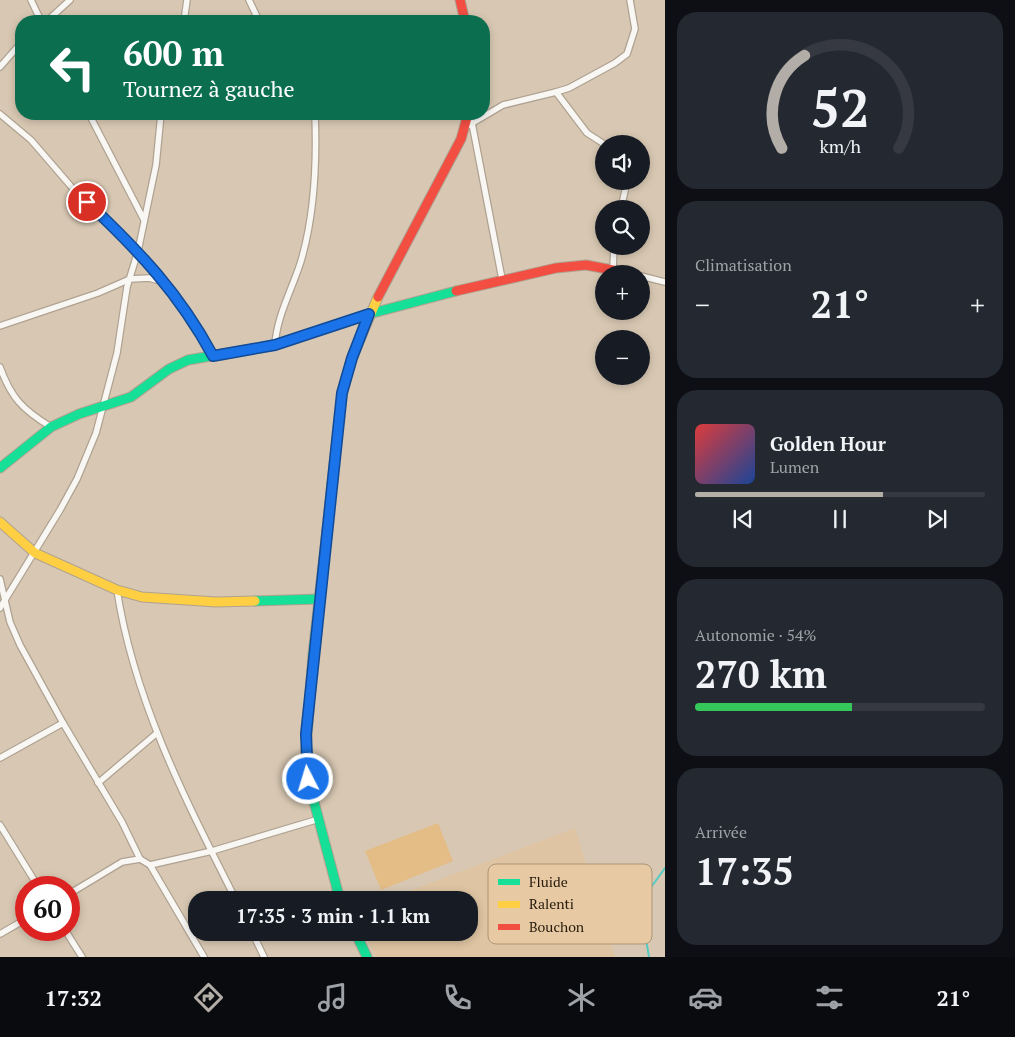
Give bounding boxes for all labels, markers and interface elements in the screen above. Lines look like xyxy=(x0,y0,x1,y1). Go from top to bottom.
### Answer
text: 600 m xyxy=(123,30,224,76)
icon: left xyxy=(40,35,105,100)
text: 52 xyxy=(811,73,869,142)
text: Tournez à gauche xyxy=(123,74,294,103)
text: km/h xyxy=(819,134,861,158)
map controls xyxy=(595,135,650,385)
button: sound xyxy=(595,135,650,190)
pin xyxy=(66,181,108,223)
icon: arrive xyxy=(73,188,101,216)
button: search xyxy=(595,200,650,255)
text: Climatisation xyxy=(695,254,792,276)
button: + xyxy=(595,265,650,320)
text: 21° xyxy=(811,279,869,329)
text: − xyxy=(695,286,710,323)
text: + xyxy=(970,286,985,323)
button: − xyxy=(595,330,650,385)
text: Golden Hour xyxy=(770,431,886,456)
text: Lumen xyxy=(770,456,819,478)
icon: previous xyxy=(729,505,757,533)
icon: pause xyxy=(826,505,854,533)
icon: next xyxy=(923,505,951,533)
text: Autonomie · 54% xyxy=(695,624,817,646)
text: 270 km xyxy=(695,649,827,699)
position arrow xyxy=(281,752,333,804)
text: Arrivée xyxy=(695,821,747,843)
text: 17:35 xyxy=(695,846,794,896)
legend xyxy=(488,864,652,944)
text: Fluide xyxy=(529,872,568,891)
speed limit sign: 60 xyxy=(15,876,80,941)
text: Ralenti xyxy=(529,894,574,913)
text: 17:35 · 3 min · 1.1 km xyxy=(236,903,430,928)
text: Bouchon xyxy=(529,917,585,936)
icon: directions xyxy=(191,980,226,1015)
icon: music xyxy=(315,980,350,1015)
icon: phone xyxy=(440,980,475,1015)
icon: climate xyxy=(564,980,599,1015)
icon: car xyxy=(688,980,723,1015)
icon: filters xyxy=(812,980,847,1015)
text: 17:32 xyxy=(45,983,102,1012)
text: 21° xyxy=(936,983,970,1012)

